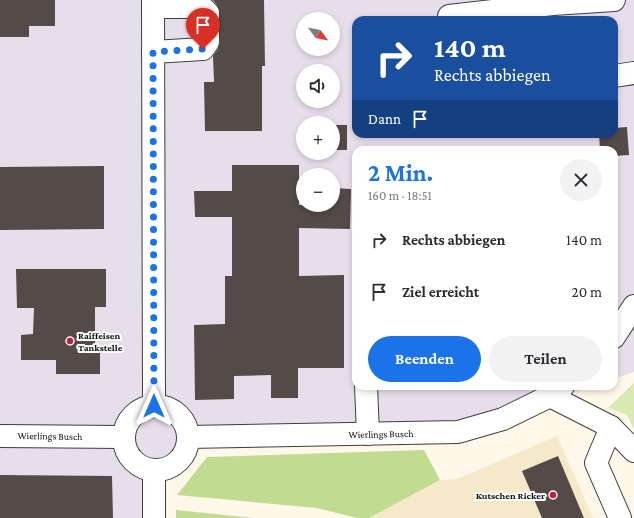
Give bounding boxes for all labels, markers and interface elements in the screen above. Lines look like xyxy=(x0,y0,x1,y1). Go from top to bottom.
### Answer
pin xyxy=(186,8,220,49)
north arrow xyxy=(296,12,340,56)
map controls xyxy=(296,12,340,212)
icon: arrive xyxy=(192,14,214,36)
icon: right xyxy=(368,32,420,84)
text: 140 m xyxy=(434,32,506,63)
button: sound xyxy=(296,64,340,108)
text: Rechts abbiegen xyxy=(434,65,551,85)
icon: arrive xyxy=(409,108,431,130)
text: Dann xyxy=(368,111,401,127)
button: + xyxy=(296,116,340,160)
text: 2 Min. xyxy=(368,159,433,186)
button: close xyxy=(560,159,602,201)
button: − xyxy=(296,168,340,212)
text: 160 m · 18:51 xyxy=(368,188,432,203)
icon: right xyxy=(368,229,390,251)
text: Rechts abbiegen xyxy=(402,232,505,248)
text: 140 m xyxy=(566,232,602,248)
icon: arrive xyxy=(368,281,390,303)
text: Ziel erreicht xyxy=(402,284,479,300)
text: 20 m xyxy=(572,284,602,300)
place label: Raiffeisen Tankstelle xyxy=(78,330,123,353)
marker: Raiffeisen Tankstelle xyxy=(65,336,75,346)
button: Beenden xyxy=(368,336,481,382)
button: Teilen xyxy=(489,336,602,382)
position arrow xyxy=(133,385,175,427)
street label: Wierlings Busch xyxy=(348,428,414,440)
street label: Wierlings Busch xyxy=(17,430,83,442)
place label: Kutschen Ricker xyxy=(476,490,545,501)
marker: Kutschen Ricker xyxy=(548,490,558,500)

